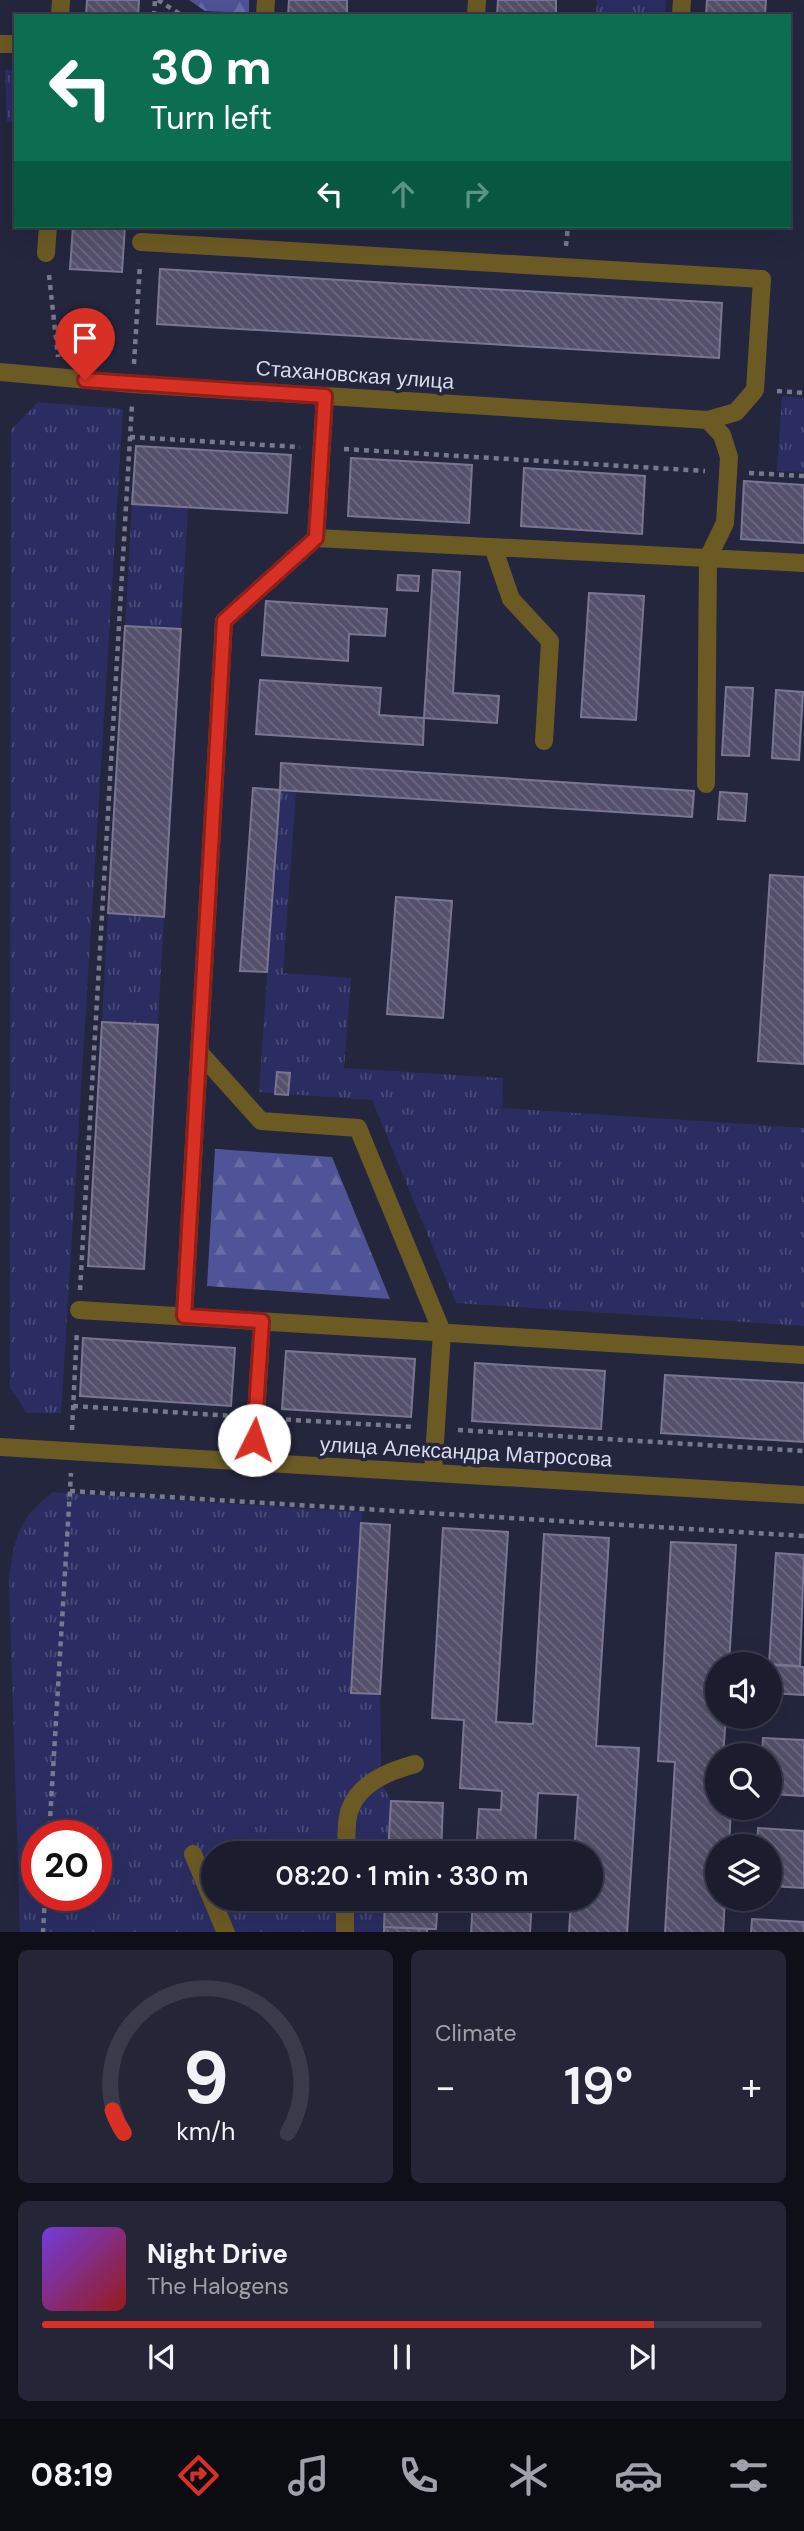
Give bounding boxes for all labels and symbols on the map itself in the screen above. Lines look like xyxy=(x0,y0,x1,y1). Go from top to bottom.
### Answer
pin xyxy=(55,308,115,380)
street label: Стахановская улица xyxy=(255,354,455,396)
position arrow xyxy=(217,1403,291,1477)
street label: улица Александра Матросова xyxy=(319,1430,613,1474)
speed limit sign: 20 xyxy=(21,1820,112,1911)

